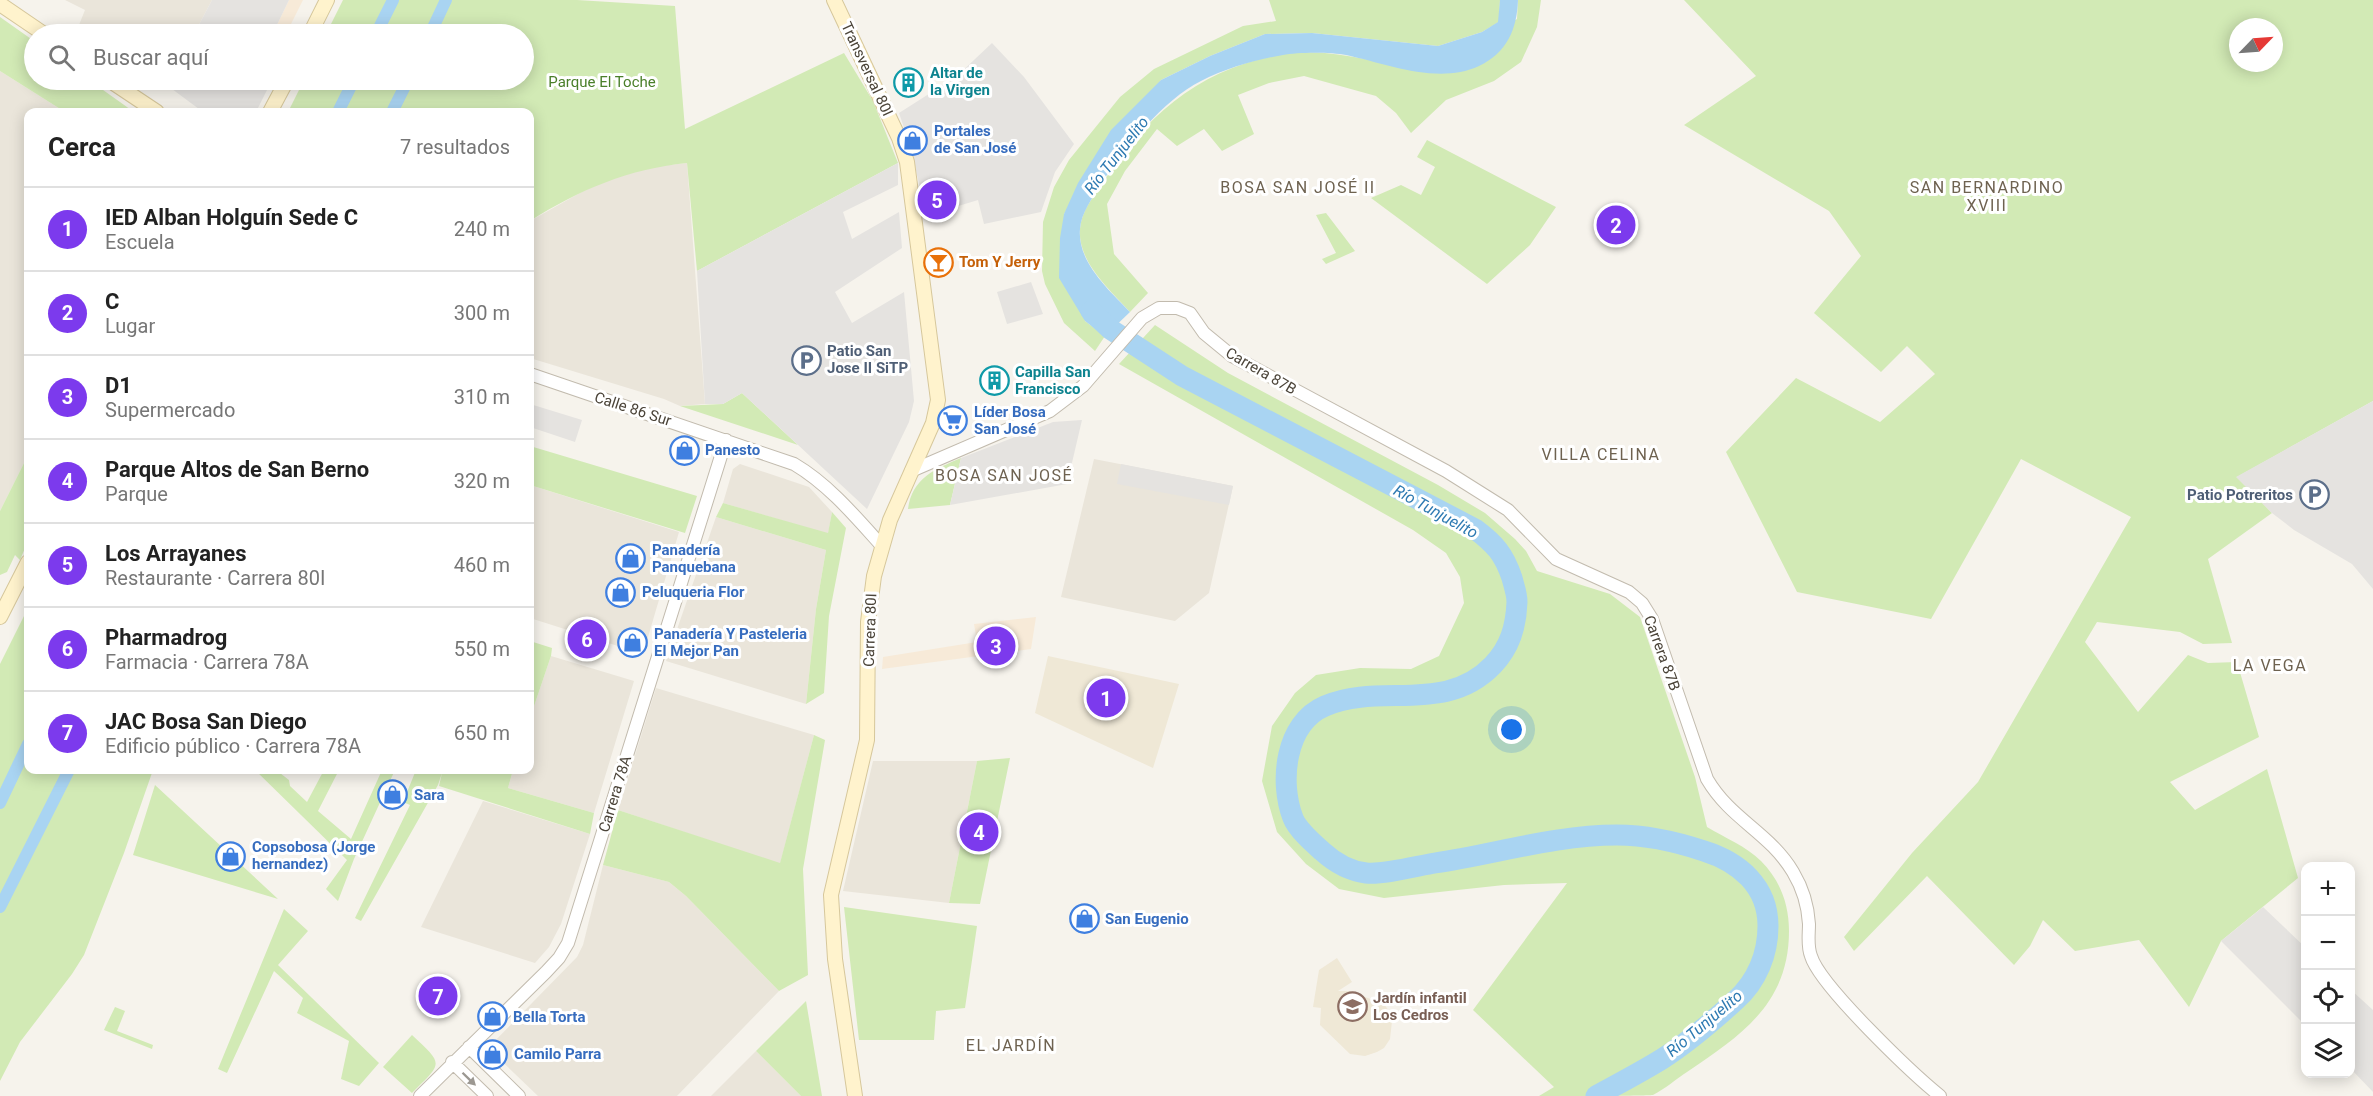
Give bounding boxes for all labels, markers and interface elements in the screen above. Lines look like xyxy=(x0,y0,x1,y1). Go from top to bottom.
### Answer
north arrow xyxy=(2229,18,2283,72)
street label: Transversal 80I xyxy=(837,19,897,119)
search box xyxy=(24,24,534,90)
icon: search xyxy=(45,41,78,74)
text: Buscar aquí xyxy=(93,45,209,70)
place label: Altar de la Virgen xyxy=(930,64,990,99)
building icon: Altar de la Virgen xyxy=(893,66,925,98)
park label: Parque El Toche xyxy=(548,73,656,91)
water label: Río Tunjuelito xyxy=(1080,113,1153,198)
place label: Portales de San José xyxy=(934,122,1016,157)
shop icon: Portales de San José xyxy=(897,124,929,156)
text: Cerca xyxy=(48,132,116,162)
text: 7 resultados xyxy=(400,135,510,159)
pin: 5 xyxy=(918,178,956,222)
district label: BOSA SAN JOSÉ II xyxy=(1220,178,1376,197)
district label: SAN BERNARDINO XVIII xyxy=(1910,178,2064,215)
pin: 2 xyxy=(1596,202,1636,248)
text: IED Alban Holguín Sede C xyxy=(105,205,358,230)
text: 1 xyxy=(62,217,73,241)
text: 240 m xyxy=(454,217,510,241)
text: Escuela xyxy=(105,230,175,254)
bar icon: Tom Y Jerry xyxy=(922,246,954,278)
place label: Tom Y Jerry xyxy=(959,253,1041,271)
text: C xyxy=(105,289,119,314)
text: 2 xyxy=(62,301,73,325)
text: 300 m xyxy=(454,301,510,325)
text: Lugar xyxy=(105,314,155,338)
place label: Patio San Jose II SiTP xyxy=(827,342,908,377)
parking icon: Patio San Jose II SiTP xyxy=(790,344,822,376)
street label: Carrera 87B xyxy=(1222,344,1300,398)
place label: Capilla San Francisco xyxy=(1015,363,1091,398)
building icon: Capilla San Francisco xyxy=(978,365,1010,397)
text: D1 xyxy=(105,373,132,398)
text: 3 xyxy=(62,385,73,409)
text: 310 m xyxy=(454,385,510,409)
street label: Calle 86 Sur xyxy=(592,388,674,430)
text: Supermercado xyxy=(105,398,235,422)
place label: Líder Bosa San José xyxy=(974,403,1046,438)
supermarket icon: Líder Bosa San José xyxy=(937,405,969,437)
shop icon: Panesto xyxy=(668,434,700,466)
place label: Panesto xyxy=(705,441,760,459)
district label: VILLA CELINA xyxy=(1542,445,1660,464)
text: Parque Altos de San Berno xyxy=(105,457,369,482)
district label: BOSA SAN JOSÉ xyxy=(935,466,1073,485)
text: 4 xyxy=(62,469,73,493)
text: 320 m xyxy=(454,469,510,493)
parking icon: Patio Potreritos xyxy=(2298,479,2330,511)
water label: Río Tunjuelito xyxy=(1390,481,1481,542)
text: Parque xyxy=(105,482,168,506)
place label: Patio Potreritos xyxy=(2187,486,2293,504)
text: Los Arrayanes xyxy=(105,541,246,566)
place label: Panadería Panquebana xyxy=(652,541,736,576)
shop icon: Panadería Panquebana xyxy=(615,543,647,575)
text: 5 xyxy=(62,553,73,577)
text: 460 m xyxy=(454,553,510,577)
text: Restaurante · Carrera 80I xyxy=(105,566,325,590)
shop icon: Peluqueria Flor xyxy=(605,576,637,608)
place label: Peluqueria Flor xyxy=(642,583,745,601)
street label: Carrera 80I xyxy=(860,593,880,667)
street label: Carrera 87B xyxy=(1640,613,1684,693)
pin: 6 xyxy=(568,616,606,662)
pin: 3 xyxy=(976,624,1016,668)
text: Pharmadrog xyxy=(105,625,227,650)
place label: Panadería Y Pasteleria El Mejor Pan xyxy=(654,625,807,660)
shop icon: Panadería Y Pasteleria El Mejor Pan xyxy=(617,627,649,659)
text: 6 xyxy=(62,637,73,661)
text: 550 m xyxy=(454,637,510,661)
text: Farmacia · Carrera 78A xyxy=(105,650,309,674)
district label: LA VEGA xyxy=(2233,656,2307,675)
pin: 1 xyxy=(1086,676,1126,720)
text: JAC Bosa San Diego xyxy=(105,709,307,734)
your location xyxy=(1497,715,1526,744)
text: 7 xyxy=(62,721,73,745)
text: 650 m xyxy=(454,721,510,745)
text: Edificio público · Carrera 78A xyxy=(105,734,361,758)
street label: Carrera 78A xyxy=(595,753,635,835)
shop icon: Sara xyxy=(377,779,409,811)
place label: Sara xyxy=(414,786,445,804)
pin: 4 xyxy=(960,810,998,854)
place label: Copsobosa (Jorge hernandez) xyxy=(252,838,375,873)
shop icon: Copsobosa (Jorge hernandez) xyxy=(215,840,247,872)
map controls xyxy=(2301,862,2355,1078)
button: + xyxy=(2301,862,2355,916)
shop icon: San Eugenio xyxy=(1068,903,1100,935)
place label: San Eugenio xyxy=(1105,910,1189,928)
button: − xyxy=(2301,916,2355,970)
button: locate xyxy=(2301,970,2355,1024)
pin: 7 xyxy=(418,974,458,1018)
water label: Río Tunjuelito xyxy=(1662,986,1746,1061)
place label: Jardín infantil Los Cedros xyxy=(1373,989,1467,1024)
school or university icon: Jardín infantil Los Cedros xyxy=(1336,991,1368,1023)
shop icon: Bella Torta xyxy=(476,1001,508,1033)
place label: Bella Torta xyxy=(513,1008,585,1026)
button: layers xyxy=(2301,1024,2355,1078)
district label: EL JARDÍN xyxy=(966,1036,1056,1055)
shop icon: Camilo Parra xyxy=(477,1038,509,1070)
place label: Camilo Parra xyxy=(514,1045,601,1063)
one-way arrow xyxy=(462,1072,477,1086)

